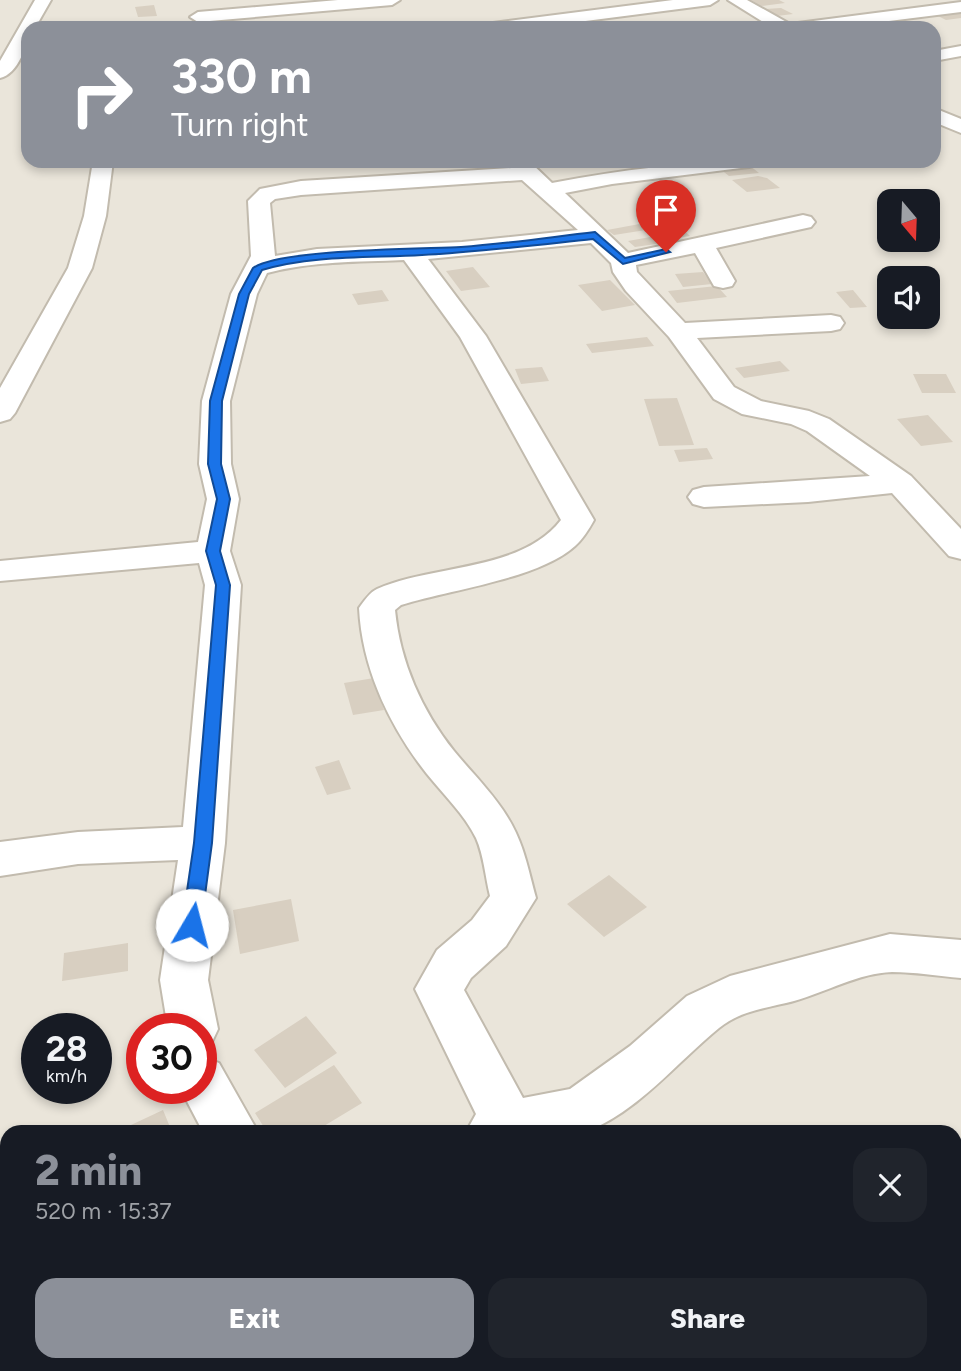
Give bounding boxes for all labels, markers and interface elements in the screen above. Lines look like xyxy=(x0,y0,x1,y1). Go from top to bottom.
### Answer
text: 330 m xyxy=(171,46,312,105)
icon: right xyxy=(56,49,147,140)
text: Turn right xyxy=(171,106,309,144)
pin xyxy=(636,180,696,252)
north arrow xyxy=(877,189,940,252)
map controls xyxy=(877,189,940,329)
icon: arrive xyxy=(647,191,685,229)
button: sound xyxy=(877,266,940,329)
position arrow xyxy=(155,888,229,962)
speed limit sign: 30 xyxy=(126,1013,217,1104)
text: 28 xyxy=(46,1028,87,1070)
text: km/h xyxy=(46,1065,87,1087)
text: 2 min xyxy=(35,1145,142,1196)
button: close xyxy=(853,1148,927,1222)
text: 520 m · 15:37 xyxy=(35,1197,172,1225)
button: Exit xyxy=(35,1278,474,1358)
button: Share xyxy=(488,1278,927,1358)

